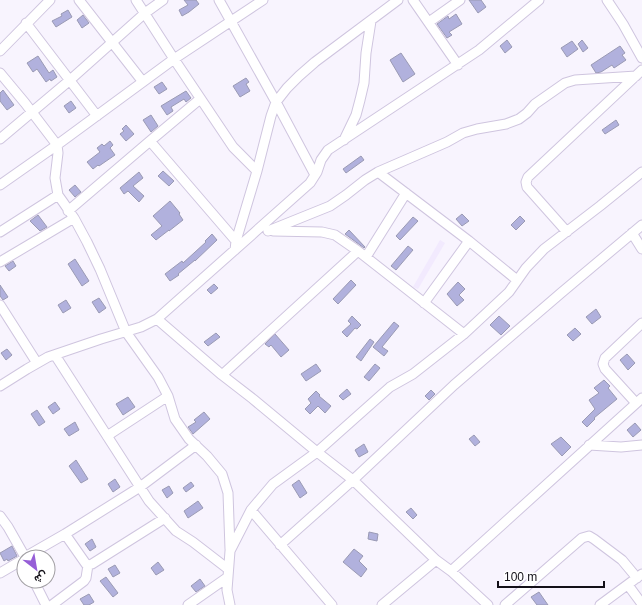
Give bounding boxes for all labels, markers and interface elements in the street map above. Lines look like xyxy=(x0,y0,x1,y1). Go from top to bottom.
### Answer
north arrow xyxy=(16,549,56,589)
scale bar xyxy=(498,563,604,589)
text: ش xyxy=(32,568,50,586)
text: 100 m xyxy=(504,570,537,584)

